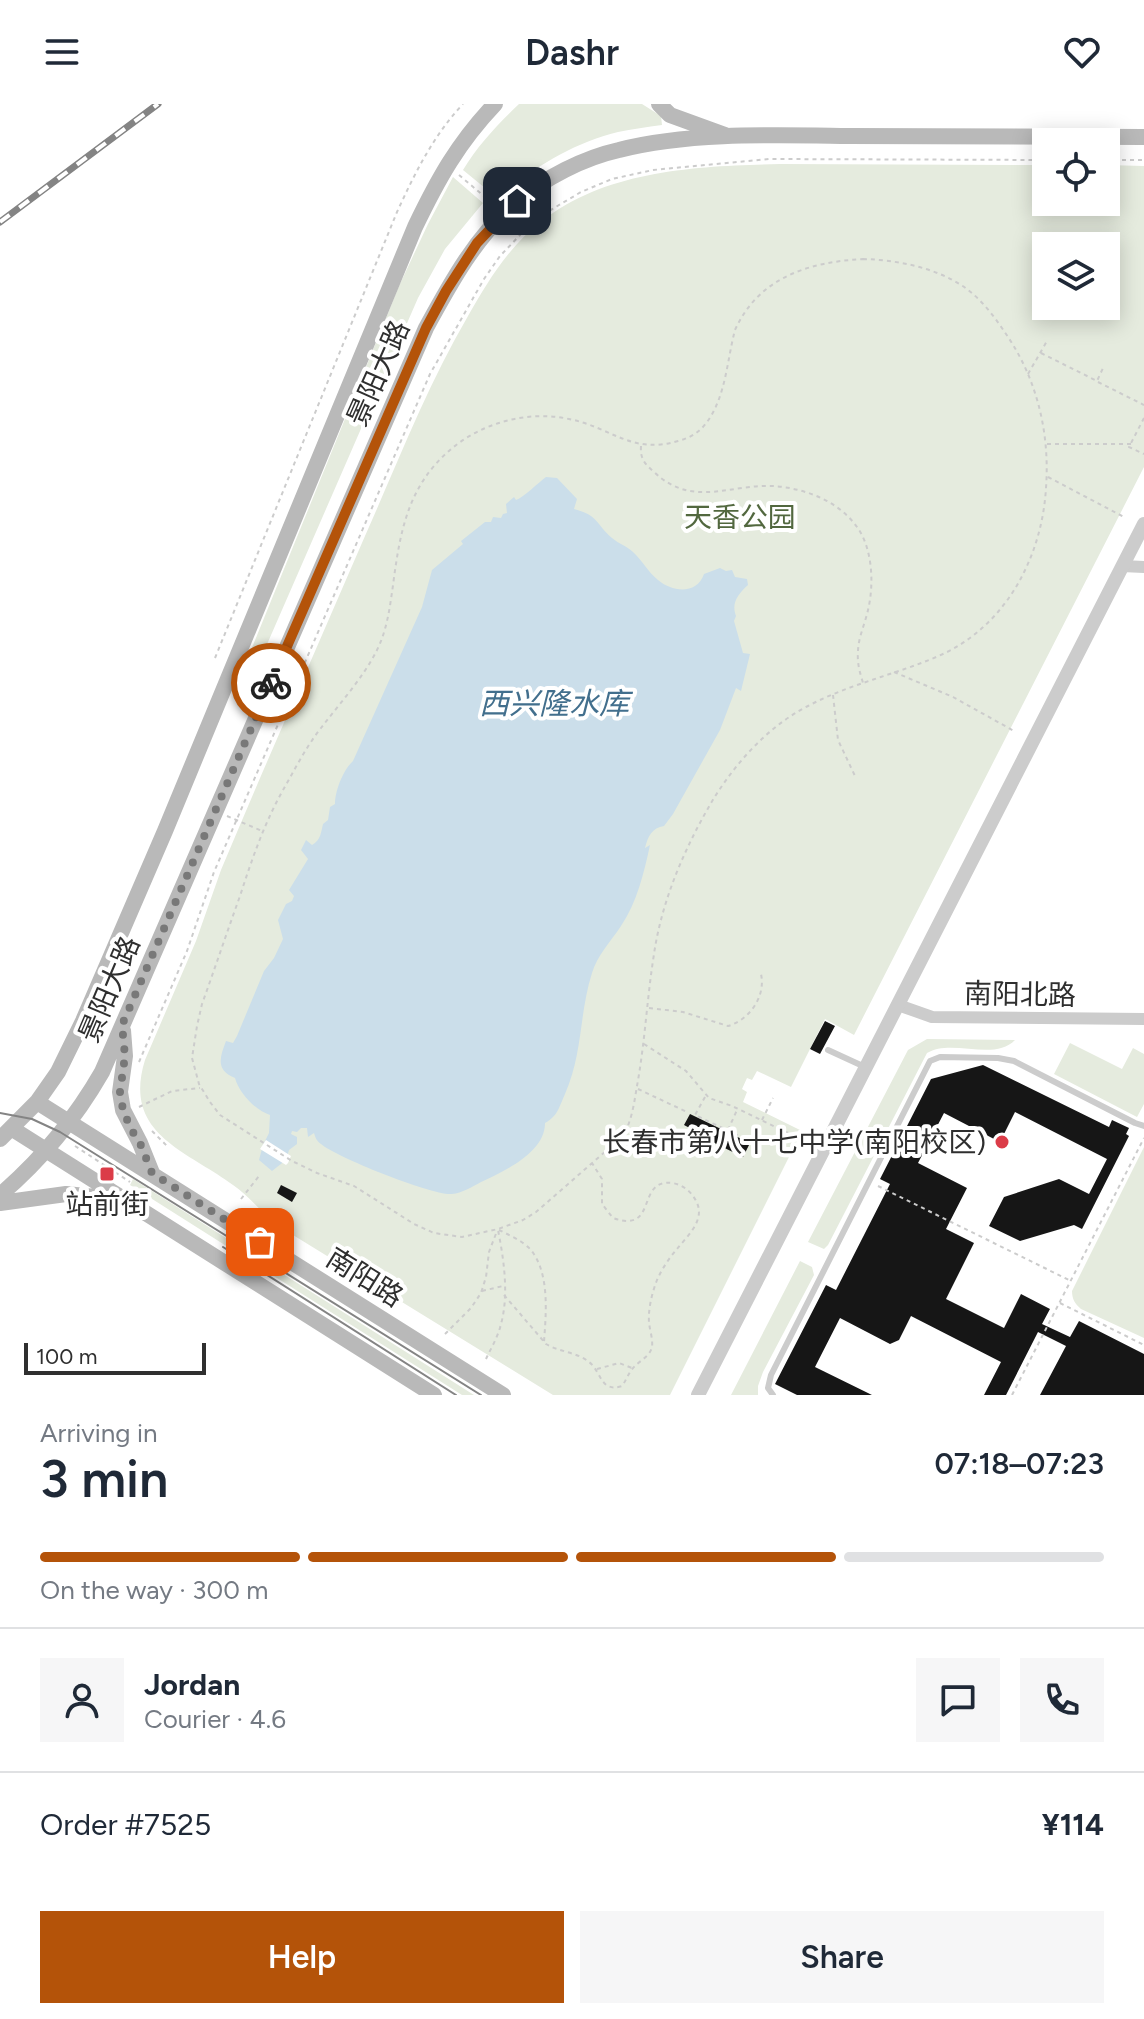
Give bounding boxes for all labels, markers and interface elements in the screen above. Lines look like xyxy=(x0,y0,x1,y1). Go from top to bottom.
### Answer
icon: menu xyxy=(40,30,84,74)
icon: heart xyxy=(1060,30,1104,74)
text: Dashr xyxy=(525,31,619,74)
map controls xyxy=(1032,128,1120,320)
button: locate xyxy=(1032,128,1120,216)
pin xyxy=(483,167,551,235)
icon: home xyxy=(495,179,539,223)
button: layers xyxy=(1032,232,1120,320)
street label: 景阳大路 xyxy=(340,315,416,431)
park label: 天香公园 xyxy=(684,500,796,534)
courier xyxy=(231,643,311,723)
icon: bike xyxy=(249,661,293,705)
water label: 西兴隆水库 xyxy=(479,685,634,722)
street label: 景阳大路 xyxy=(71,931,147,1047)
street label: 南阳北路 xyxy=(964,976,1076,1012)
place label: 长春市第八十七中学(南阳校区) xyxy=(602,1125,986,1159)
marker: 长春市第八十七中学(南阳校区) xyxy=(993,1133,1011,1151)
marker: 站前街 xyxy=(98,1165,116,1183)
place label: 站前街 xyxy=(65,1187,149,1221)
pin xyxy=(226,1208,294,1276)
icon: bag xyxy=(238,1220,282,1264)
street label: 南阳路 xyxy=(320,1240,410,1314)
scale bar xyxy=(24,1339,206,1375)
text: 100 m xyxy=(36,1343,97,1370)
text: Arriving in xyxy=(40,1417,158,1449)
text: 07:18–07:23 xyxy=(934,1445,1104,1482)
text: 3 min xyxy=(40,1448,168,1510)
text: On the way · 300 m xyxy=(40,1574,268,1606)
button: person xyxy=(40,1658,124,1742)
button: chat xyxy=(916,1658,1000,1742)
button: phone xyxy=(1020,1658,1104,1742)
text: Jordan xyxy=(144,1666,240,1703)
text: Courier · 4.6 xyxy=(144,1703,286,1735)
text: Order #7525 xyxy=(40,1806,211,1843)
text: ¥114 xyxy=(1042,1806,1104,1843)
button: Help xyxy=(40,1911,564,2003)
button: Share xyxy=(580,1911,1104,2003)

